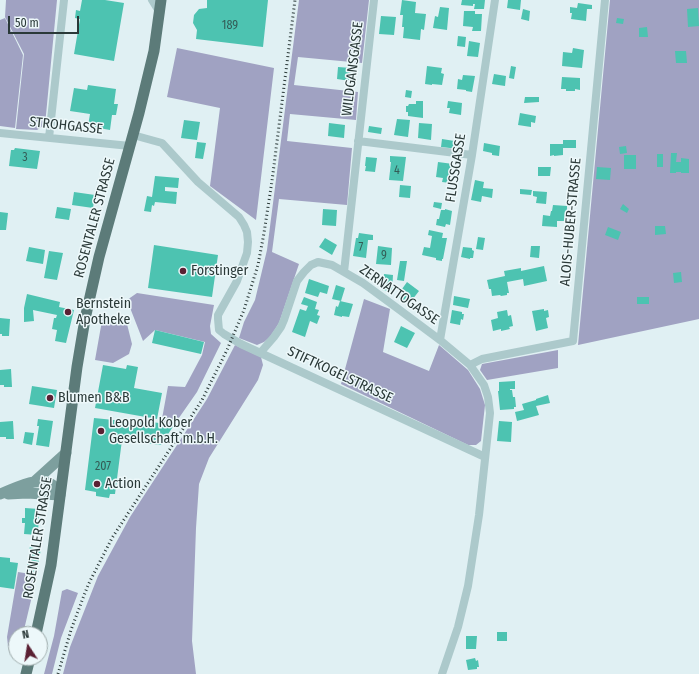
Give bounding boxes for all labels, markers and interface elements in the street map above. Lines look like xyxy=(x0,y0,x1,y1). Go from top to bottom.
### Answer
scale bar xyxy=(10,8,81,34)
text: 50 m xyxy=(15,16,39,30)
house number: 189 xyxy=(222,19,238,33)
street label: WILDGANSGASSE xyxy=(339,21,367,117)
street label: STROHGASSE xyxy=(29,114,103,138)
street label: FLUSSGASSE xyxy=(442,132,470,204)
house number: 3 xyxy=(22,151,28,165)
street label: ROSENTALER STRASSE xyxy=(71,156,119,280)
street label: ALOIS-HUBER-STRASSE xyxy=(557,157,585,287)
house number: 4 xyxy=(394,164,400,178)
house number: 7 xyxy=(359,241,363,255)
house number: 9 xyxy=(381,249,387,263)
street label: ZERNATTOGASSE xyxy=(356,261,442,329)
place label: Forstinger xyxy=(191,263,248,279)
marker: Forstinger xyxy=(178,266,188,276)
place label: Bernstein Apotheke xyxy=(76,296,131,328)
marker: Bernstein Apotheke xyxy=(63,307,73,317)
street label: STIFTKOGELSTRASSE xyxy=(285,343,395,407)
place label: Blumen B&B xyxy=(58,390,130,406)
marker: Blumen B&B xyxy=(45,393,55,403)
place label: Leopold Kober Gesellschaft m.b.H. xyxy=(109,415,218,448)
marker: Leopold Kober Gesellschaft m.b.H. xyxy=(96,426,106,436)
house number: 207 xyxy=(95,460,111,474)
street label: ROSENTALER STRASSE xyxy=(20,476,56,600)
place label: Action xyxy=(105,476,141,492)
marker: Action xyxy=(92,479,102,489)
north arrow xyxy=(8,626,48,666)
text: N xyxy=(21,628,30,642)

